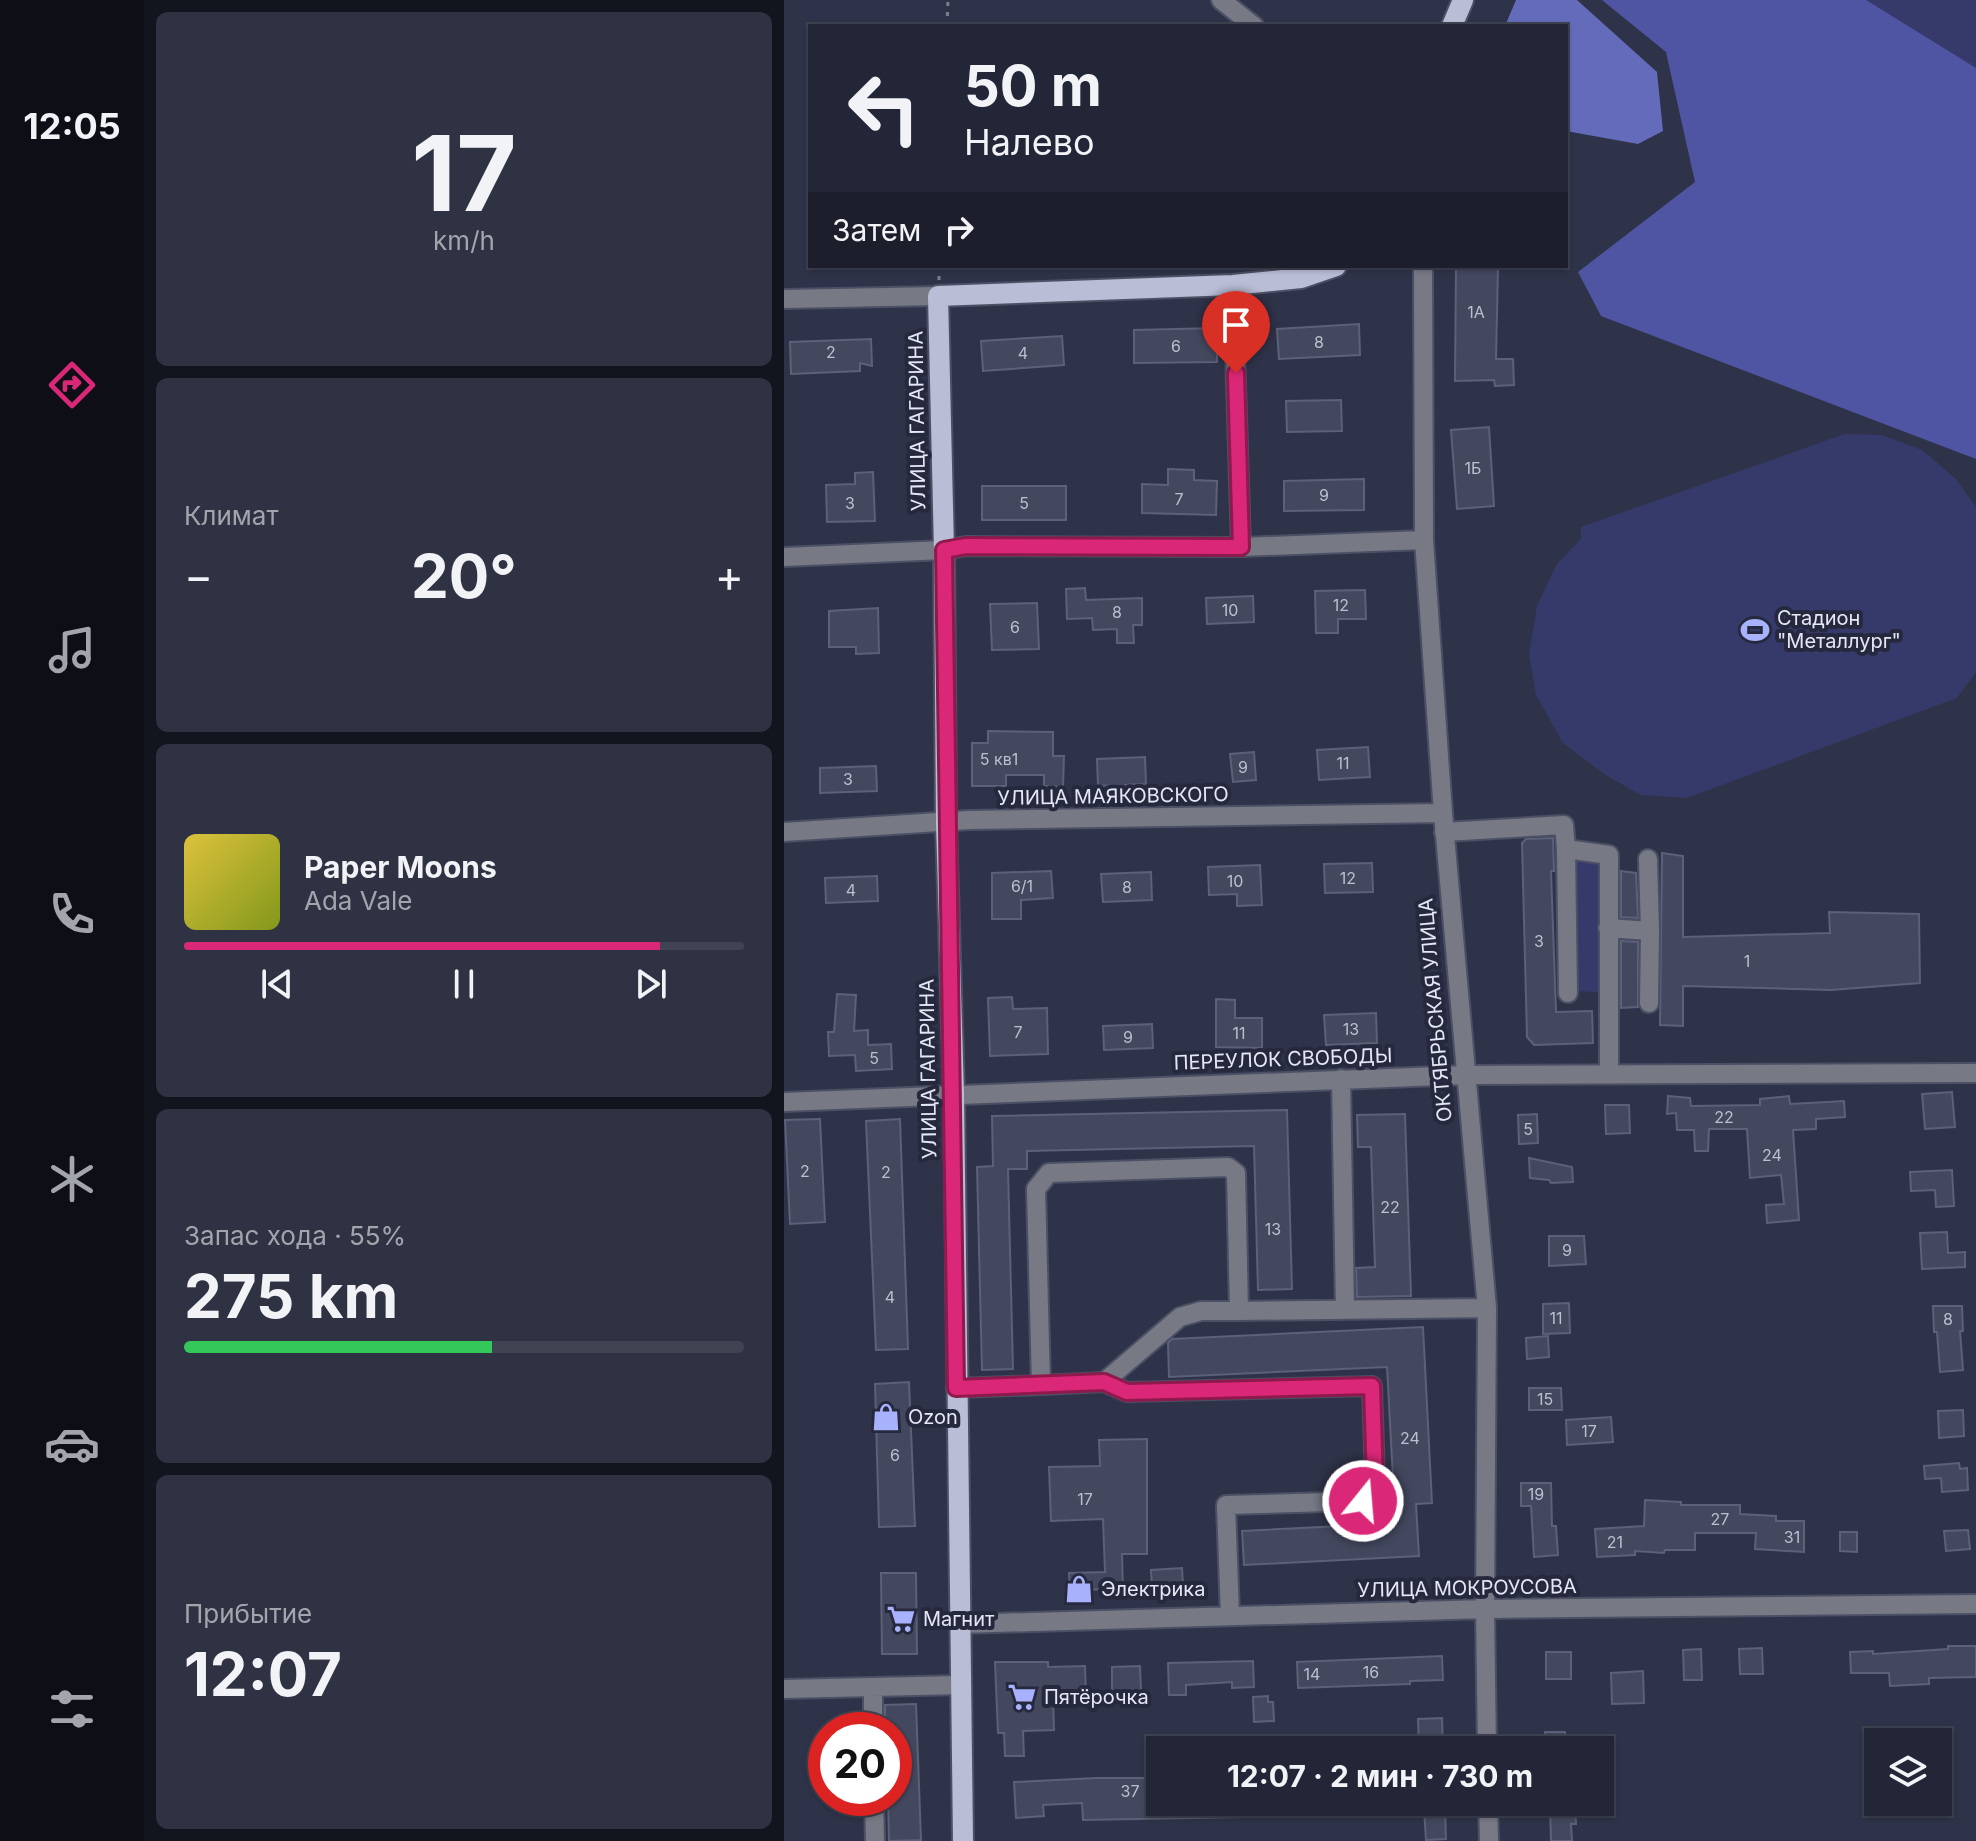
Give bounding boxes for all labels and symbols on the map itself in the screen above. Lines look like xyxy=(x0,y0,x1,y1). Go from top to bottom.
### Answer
pin xyxy=(1202,291,1270,373)
house number: 1А xyxy=(1467,302,1485,322)
street label: УЛИЦА ГАГАРИНА xyxy=(903,330,931,511)
house number: 8 xyxy=(1314,332,1324,352)
house number: 6 xyxy=(1171,336,1181,356)
house number: 2 xyxy=(826,342,836,362)
house number: 4 xyxy=(1018,343,1028,363)
house number: 1Б xyxy=(1465,458,1481,478)
house number: 9 xyxy=(1319,485,1329,505)
house number: 7 xyxy=(1174,489,1184,509)
house number: 3 xyxy=(845,493,855,513)
house number: 5 xyxy=(1019,493,1029,513)
house number: 12 xyxy=(1333,595,1349,615)
house number: 10 xyxy=(1222,600,1238,620)
house number: 8 xyxy=(1112,602,1122,622)
place label: Стадион "Металлург" xyxy=(1777,606,1901,653)
sports icon: Стадион "Металлург" xyxy=(1740,615,1770,645)
house number: 6 xyxy=(1010,617,1020,637)
house number: 5 кв1 xyxy=(980,749,1018,769)
house number: 11 xyxy=(1336,753,1350,773)
house number: 9 xyxy=(1238,757,1248,777)
house number: 3 xyxy=(843,769,853,789)
street label: УЛИЦА МАЯКОВСКОГО xyxy=(997,782,1229,810)
house number: 12 xyxy=(1340,868,1356,888)
house number: 10 xyxy=(1227,871,1243,891)
house number: 6/1 xyxy=(1011,876,1033,896)
house number: 8 xyxy=(1122,877,1132,897)
house number: 4 xyxy=(846,880,856,900)
street label: ОКТЯБРЬСКАЯ УЛИЦА xyxy=(1413,897,1457,1123)
house number: 3 xyxy=(1534,931,1544,951)
house number: 1 xyxy=(1744,951,1750,971)
street label: УЛИЦА ГАГАРИНА xyxy=(914,978,942,1159)
house number: 13 xyxy=(1343,1019,1359,1039)
house number: 7 xyxy=(1013,1022,1023,1042)
house number: 11 xyxy=(1232,1023,1246,1043)
house number: 9 xyxy=(1123,1027,1133,1047)
street label: ПЕРЕУЛОК СВОБОДЫ xyxy=(1173,1043,1393,1075)
house number: 5 xyxy=(869,1048,879,1068)
house number: 22 xyxy=(1714,1107,1734,1127)
house number: 5 xyxy=(1523,1119,1533,1139)
house number: 24 xyxy=(1762,1145,1782,1165)
house number: 2 xyxy=(800,1161,810,1181)
house number: 2 xyxy=(881,1162,891,1182)
house number: 22 xyxy=(1380,1197,1400,1217)
house number: 13 xyxy=(1265,1219,1281,1239)
house number: 9 xyxy=(1562,1240,1572,1260)
house number: 4 xyxy=(885,1287,895,1307)
house number: 11 xyxy=(1549,1308,1563,1328)
house number: 8 xyxy=(1943,1309,1953,1329)
house number: 15 xyxy=(1537,1389,1553,1409)
shop icon: Ozon xyxy=(871,1402,901,1432)
place label: Ozon xyxy=(908,1405,958,1429)
house number: 17 xyxy=(1581,1421,1597,1441)
house number: 24 xyxy=(1400,1428,1420,1448)
house number: 6 xyxy=(890,1445,900,1465)
position arrow xyxy=(1321,1459,1405,1543)
house number: 19 xyxy=(1528,1484,1544,1504)
house number: 17 xyxy=(1077,1489,1093,1509)
house number: 27 xyxy=(1711,1509,1729,1529)
house number: 31 xyxy=(1784,1527,1800,1547)
house number: 21 xyxy=(1607,1532,1623,1552)
shop icon: Электрика xyxy=(1064,1574,1094,1604)
street label: УЛИЦА МОКРОУСОВА xyxy=(1357,1574,1577,1602)
place label: Электрика xyxy=(1101,1577,1205,1601)
supermarket icon: Магнит xyxy=(886,1604,916,1634)
place label: Магнит xyxy=(923,1607,995,1631)
house number: 16 xyxy=(1363,1662,1379,1682)
house number: 14 xyxy=(1304,1664,1320,1684)
supermarket icon: Пятёрочка xyxy=(1007,1682,1037,1712)
place label: Пятёрочка xyxy=(1044,1685,1149,1709)
speed limit sign: 20 xyxy=(808,1712,912,1816)
house number: 37 xyxy=(1121,1781,1139,1801)

